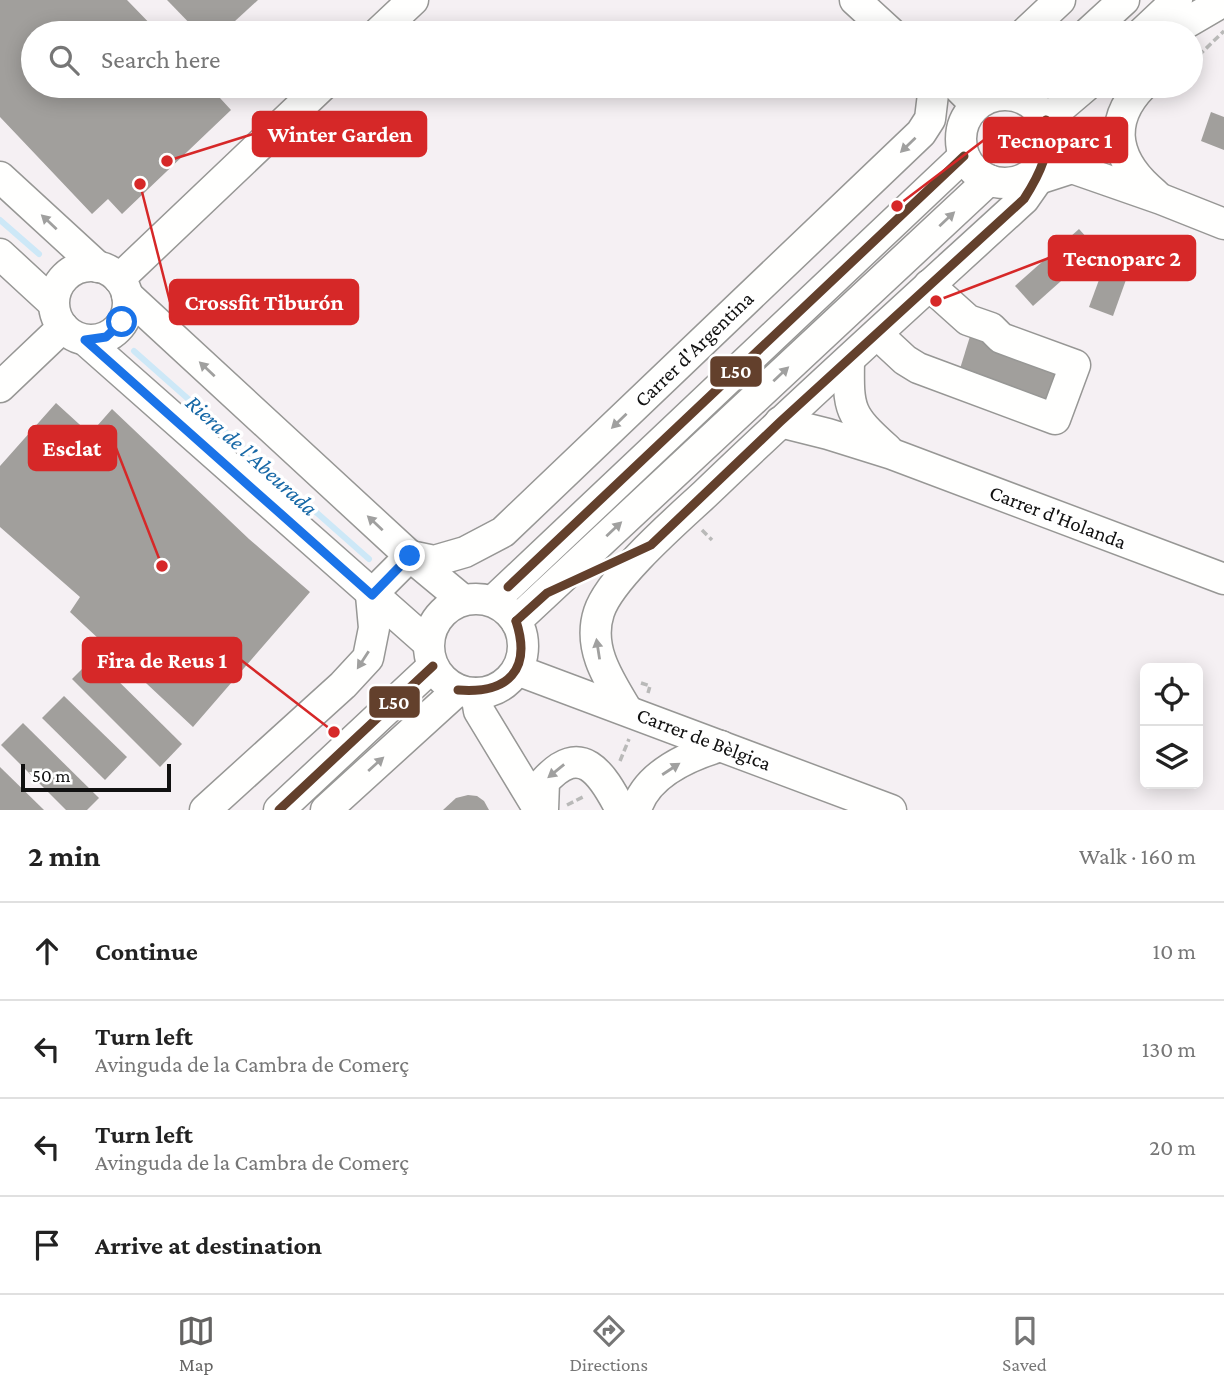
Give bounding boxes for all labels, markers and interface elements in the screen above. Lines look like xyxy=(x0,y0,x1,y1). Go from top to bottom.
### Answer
search box xyxy=(21,21,1203,98)
icon: search xyxy=(45,41,83,79)
text: Search here xyxy=(101,45,220,74)
callout: Winter Garden xyxy=(253,112,426,156)
callout: Tecnoparc 1 xyxy=(984,118,1127,162)
text: Winter Garden xyxy=(267,121,412,147)
text: Tecnoparc 1 xyxy=(998,127,1113,153)
one-way arrow xyxy=(900,137,917,153)
one-way arrow xyxy=(938,211,956,227)
one-way arrow xyxy=(40,214,58,230)
callout: Tecnoparc 2 xyxy=(1049,236,1195,280)
text: Tecnoparc 2 xyxy=(1063,245,1181,271)
callout: Crossfit Tiburón xyxy=(170,280,358,324)
street label: Carrer d'Argentina xyxy=(630,286,759,412)
text: Crossfit Tiburón xyxy=(184,289,344,315)
route start xyxy=(106,306,137,337)
line badge: L50 xyxy=(709,355,763,388)
one-way arrow xyxy=(198,361,216,377)
text: L50 xyxy=(720,361,752,382)
one-way arrow xyxy=(772,367,789,383)
water label: Riera de l'Abeurada xyxy=(181,389,323,521)
one-way arrow xyxy=(611,412,628,428)
callout: Esclat xyxy=(29,426,116,470)
text: Esclat xyxy=(43,435,102,461)
street label: Carrer d'Holanda xyxy=(986,480,1130,554)
one-way arrow xyxy=(367,516,384,532)
one-way arrow xyxy=(605,522,622,538)
route end xyxy=(394,540,425,571)
callout: Fira de Reus 1 xyxy=(83,638,241,682)
one-way arrow xyxy=(592,638,603,660)
text: Fira de Reus 1 xyxy=(97,647,228,673)
one-way arrow xyxy=(357,650,370,670)
map controls xyxy=(1140,663,1203,789)
button: locate xyxy=(1140,663,1203,726)
line badge: L50 xyxy=(368,685,421,719)
text: L50 xyxy=(378,692,410,713)
street label: Carrer de Bèlgica xyxy=(634,702,775,776)
button: layers xyxy=(1140,726,1203,789)
one-way arrow xyxy=(367,756,385,772)
scale bar xyxy=(21,761,172,793)
one-way arrow xyxy=(661,762,680,775)
one-way arrow xyxy=(547,763,564,778)
text: 50 m xyxy=(32,765,71,786)
text: 2 min xyxy=(28,839,100,872)
text: Walk · 160 m xyxy=(1079,843,1196,869)
icon: ahead xyxy=(28,932,66,970)
text: Continue xyxy=(95,937,198,966)
text: 10 m xyxy=(1153,938,1196,964)
text: Turn left xyxy=(95,1022,193,1051)
icon: left xyxy=(28,1030,66,1068)
text: 130 m xyxy=(1142,1036,1196,1062)
text: Avinguda de la Cambra de Comerç xyxy=(95,1051,409,1077)
text: Turn left xyxy=(95,1120,193,1149)
icon: left xyxy=(28,1128,66,1166)
text: 20 m xyxy=(1149,1134,1196,1160)
text: Avinguda de la Cambra de Comerç xyxy=(95,1149,409,1175)
icon: arrive xyxy=(28,1226,66,1264)
text: Arrive at destination xyxy=(95,1231,322,1260)
tab: Map xyxy=(177,1312,215,1375)
tab: Directions xyxy=(569,1312,648,1375)
tab: Saved xyxy=(1002,1312,1047,1375)

